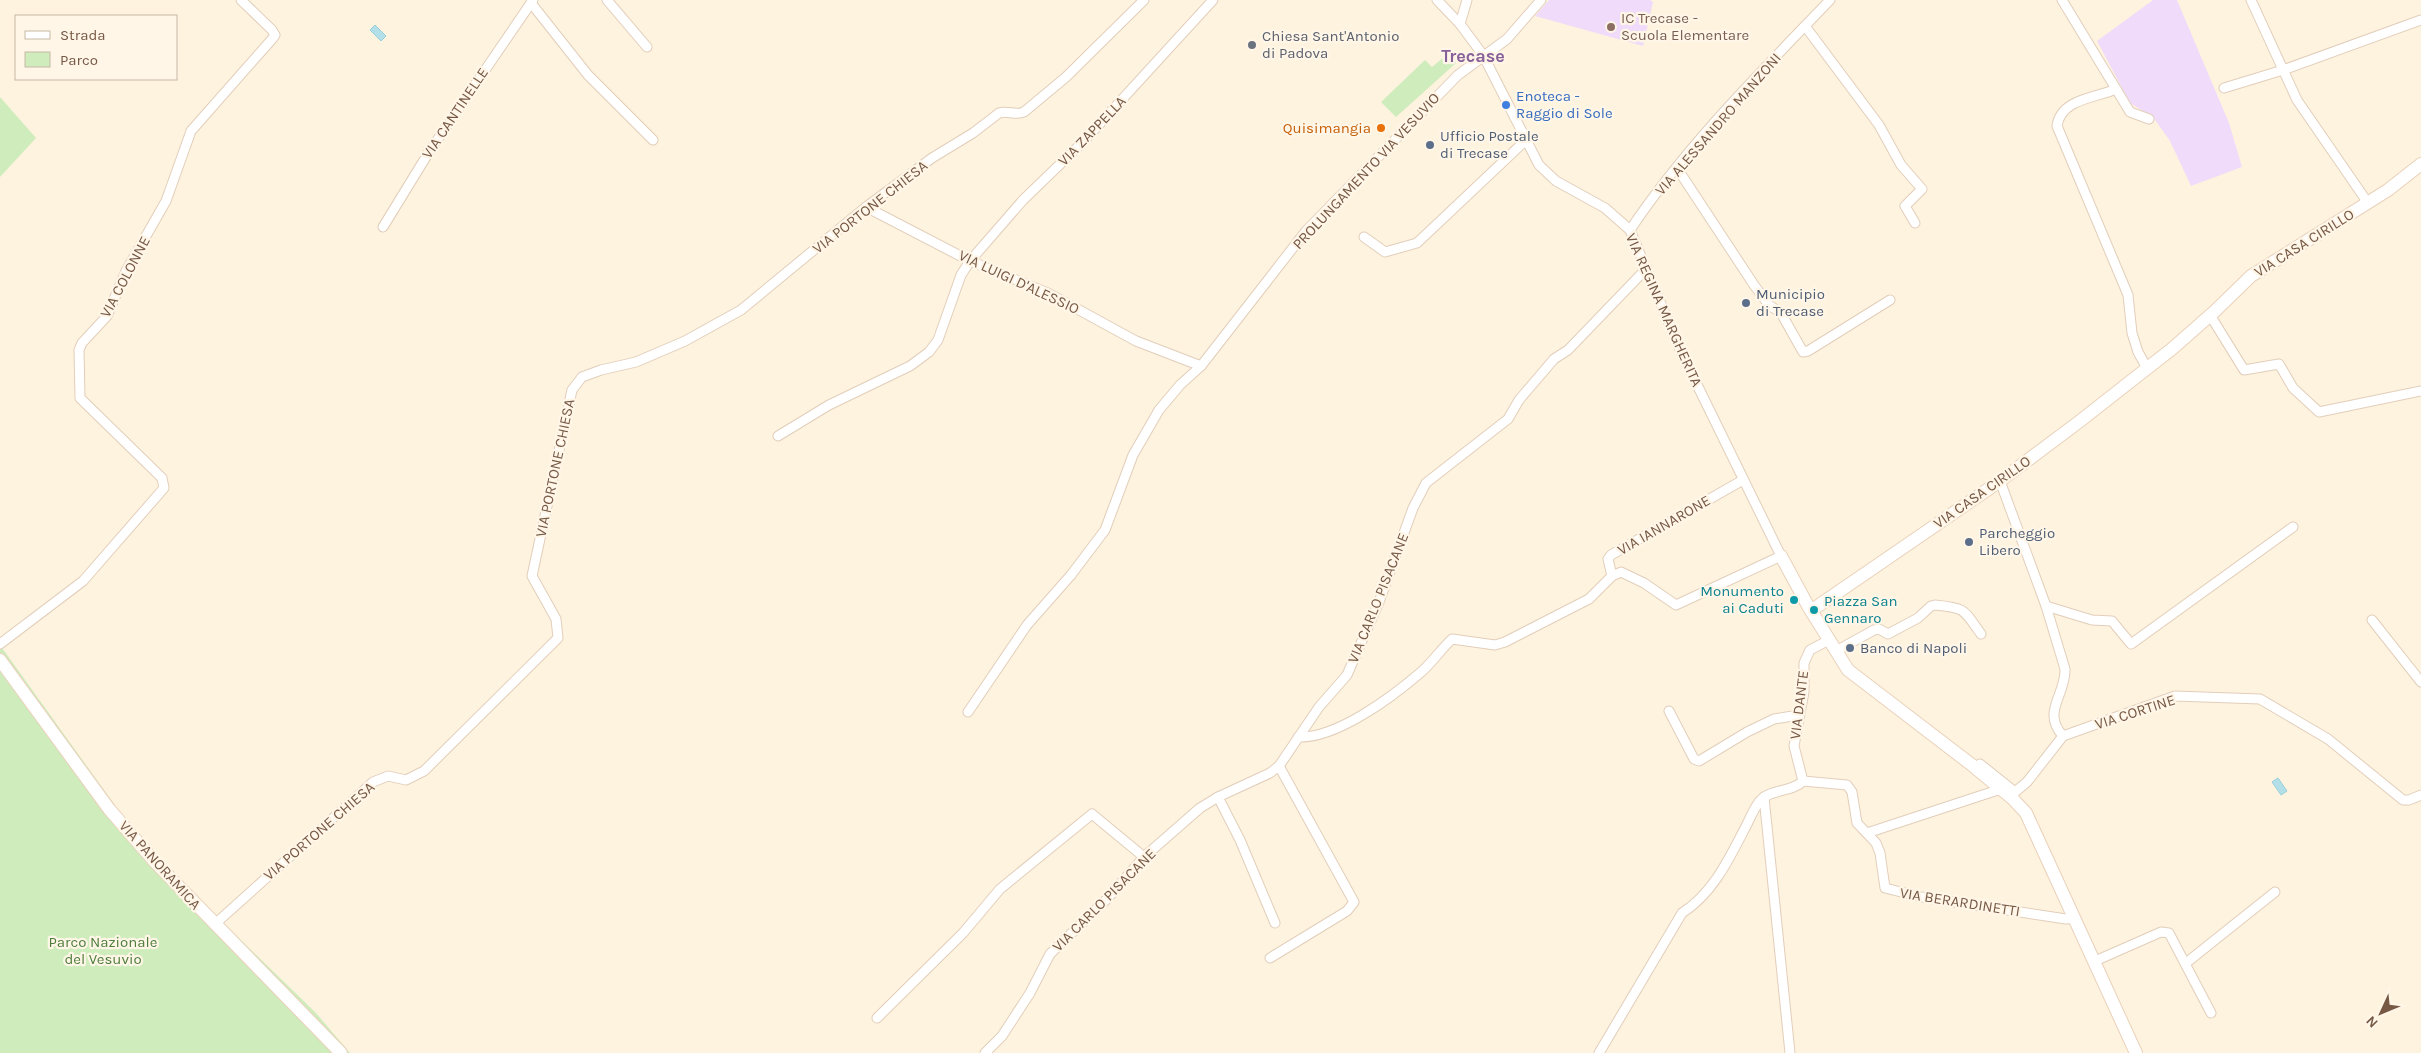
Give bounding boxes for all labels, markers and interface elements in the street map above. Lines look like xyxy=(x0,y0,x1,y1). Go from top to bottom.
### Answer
place label: IC Trecase - Scuola Elementare xyxy=(1621,9,1749,44)
legend xyxy=(15,15,178,80)
marker: IC Trecase - Scuola Elementare xyxy=(1605,21,1617,33)
text: Strada xyxy=(60,26,106,44)
place label: Chiesa Sant'Antonio di Padova xyxy=(1262,27,1399,62)
marker: Chiesa Sant'Antonio di Padova xyxy=(1246,39,1258,51)
district label: Trecase xyxy=(1441,45,1505,67)
street label: VIA ALESSANDRO MANZONI xyxy=(1651,49,1785,199)
text: Parco xyxy=(60,51,98,69)
street label: VIA CANTINELLE xyxy=(418,64,492,162)
place label: Enoteca - Raggio di Sole xyxy=(1516,87,1613,122)
street label: PROLUNGAMENTO VIA VESUVIO xyxy=(1289,89,1443,253)
street label: VIA ZAPPELLA xyxy=(1054,92,1130,170)
marker: Enoteca - Raggio di Sole xyxy=(1500,99,1512,111)
place label: Quisimangia xyxy=(1283,119,1371,137)
marker: Quisimangia xyxy=(1375,122,1387,134)
place label: Ufficio Postale di Trecase xyxy=(1440,127,1539,162)
marker: Ufficio Postale di Trecase xyxy=(1424,139,1436,151)
street label: VIA PORTONE CHIESA xyxy=(809,156,931,257)
street label: VIA CASA CIRILLO xyxy=(2251,205,2357,281)
street label: VIA REGINA MARGHERITA xyxy=(1622,230,1706,390)
street label: VIA COLONNE xyxy=(96,233,154,321)
street label: VIA LUIGI D'ALESSIO xyxy=(956,246,1082,318)
place label: Municipio di Trecase xyxy=(1756,285,1825,320)
marker: Municipio di Trecase xyxy=(1740,297,1752,309)
street label: VIA PORTONE CHIESA xyxy=(532,397,579,539)
street label: VIA CASA CIRILLO xyxy=(1930,452,2034,532)
street label: VIA IANNARONE xyxy=(1614,491,1714,559)
place label: Parcheggio Libero xyxy=(1979,524,2055,559)
street label: VIA CARLO PISACANE xyxy=(1344,530,1412,666)
marker: Parcheggio Libero xyxy=(1963,536,1975,548)
place label: Monumento ai Caduti xyxy=(1700,582,1784,617)
place label: Piazza San Gennaro xyxy=(1824,592,1897,627)
marker: Monumento ai Caduti xyxy=(1788,594,1800,606)
marker: Piazza San Gennaro xyxy=(1808,604,1820,616)
place label: Banco di Napoli xyxy=(1860,639,1967,657)
marker: Banco di Napoli xyxy=(1844,642,1856,654)
street label: VIA DANTE xyxy=(1786,669,1812,741)
street label: VIA CORTINE xyxy=(2093,691,2177,733)
street label: VIA PORTONE CHIESA xyxy=(260,778,378,884)
street label: VIA PANORAMICA xyxy=(115,817,205,914)
street label: VIA CARLO PISACANE xyxy=(1049,845,1159,955)
street label: VIA BERARDINETTI xyxy=(1899,884,2021,920)
park label: Parco Nazionale del Vesuvio xyxy=(49,933,158,968)
north arrow xyxy=(2356,988,2406,1038)
text: N xyxy=(2362,1012,2382,1031)

